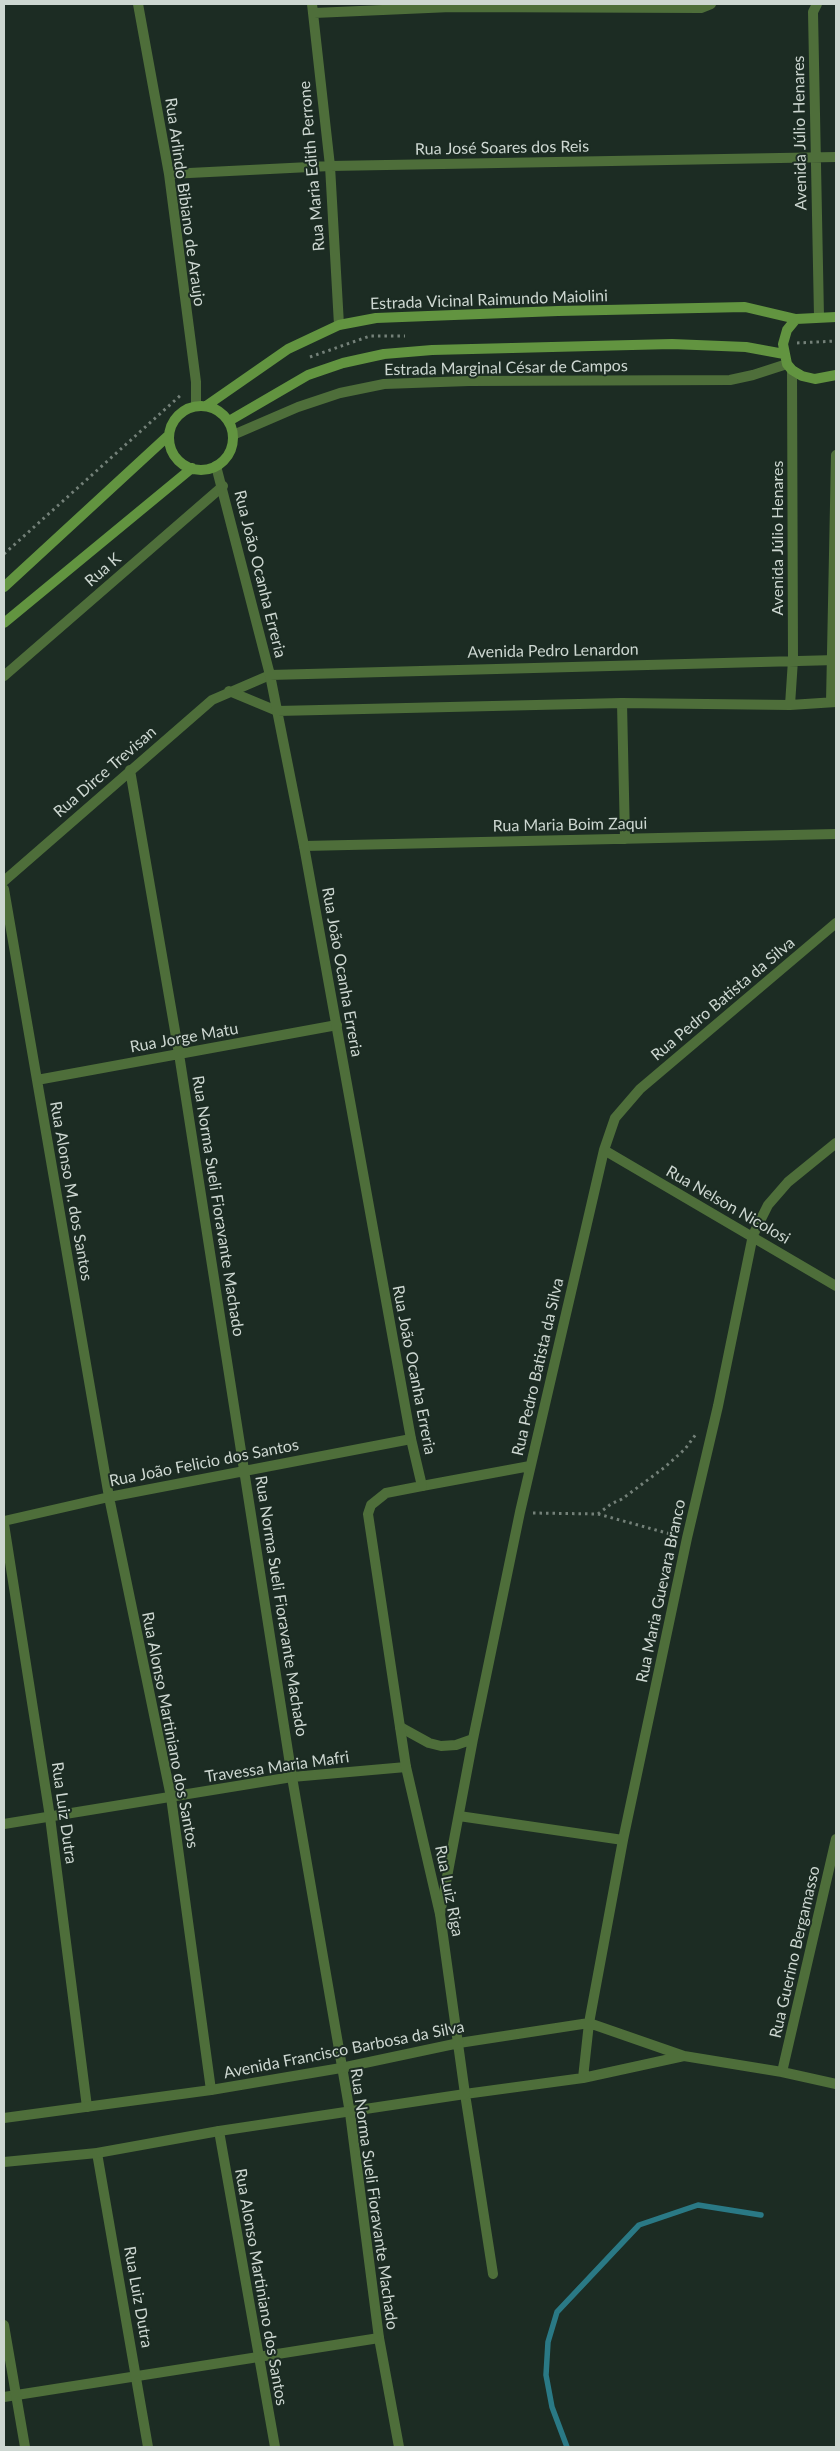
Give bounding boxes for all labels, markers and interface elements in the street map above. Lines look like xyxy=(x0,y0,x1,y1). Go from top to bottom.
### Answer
street label: Avenida Júlio Henares xyxy=(789,55,811,211)
street label: Rua Maria Edith Perrone xyxy=(295,80,329,252)
street label: Rua Arlindo Bibiano de Araujo xyxy=(161,96,209,308)
street label: Rua José Soares dos Reis xyxy=(415,137,589,159)
street label: Estrada Vicinal Raimundo Maiolini xyxy=(370,286,608,314)
street label: Estrada Marginal César de Campos xyxy=(384,356,628,380)
street label: Avenida Júlio Henares xyxy=(768,461,788,615)
street label: Rua João Ocanha Erreria xyxy=(230,488,290,660)
street label: Rua K xyxy=(81,549,125,591)
street label: Avenida Pedro Lenardon xyxy=(467,640,639,662)
street label: Rua Dirce Trevisan xyxy=(50,722,160,822)
street label: Rua Maria Boim Zaqui xyxy=(493,814,647,836)
street label: Rua João Ocanha Erreria xyxy=(318,886,366,1058)
street label: Rua Pedro Batista da Silva xyxy=(647,933,799,1065)
street label: Rua Jorge Matu xyxy=(128,1019,240,1057)
street label: Rua Norma Sueli Fioravante Machado xyxy=(188,1074,248,1338)
street label: Rua Alonso M. dos Santos xyxy=(46,1100,96,1282)
street label: Rua Nelson Nicolosi xyxy=(663,1162,793,1248)
street label: Rua Pedro Batista da Silva xyxy=(508,1276,568,1458)
street label: Rua João Ocanha Erreria xyxy=(388,1284,440,1456)
street label: Rua João Felicio dos Santos xyxy=(108,1435,300,1491)
street label: Rua Norma Sueli Fioravante Machado xyxy=(251,1474,311,1738)
street label: Rua Maria Guevara Branco xyxy=(632,1498,690,1684)
street label: Rua Alonso Martiniano dos Santos xyxy=(138,1610,202,1850)
street label: Travessa Maria Mafri xyxy=(204,1747,350,1787)
street label: Rua Luiz Dutra xyxy=(47,1761,81,1865)
street label: Rua Luiz Riga xyxy=(431,1844,467,1938)
street label: Rua Guerino Bergamasso xyxy=(766,1864,824,2040)
street label: Avenida Francisco Barbosa da Silva xyxy=(222,2017,466,2083)
street label: Rua Norma Sueli Fioravante Machado xyxy=(346,2067,402,2331)
street label: Rua Alonso Martiniano dos Santos xyxy=(231,2167,291,2407)
street label: Rua Luiz Dutra xyxy=(120,2245,156,2349)

